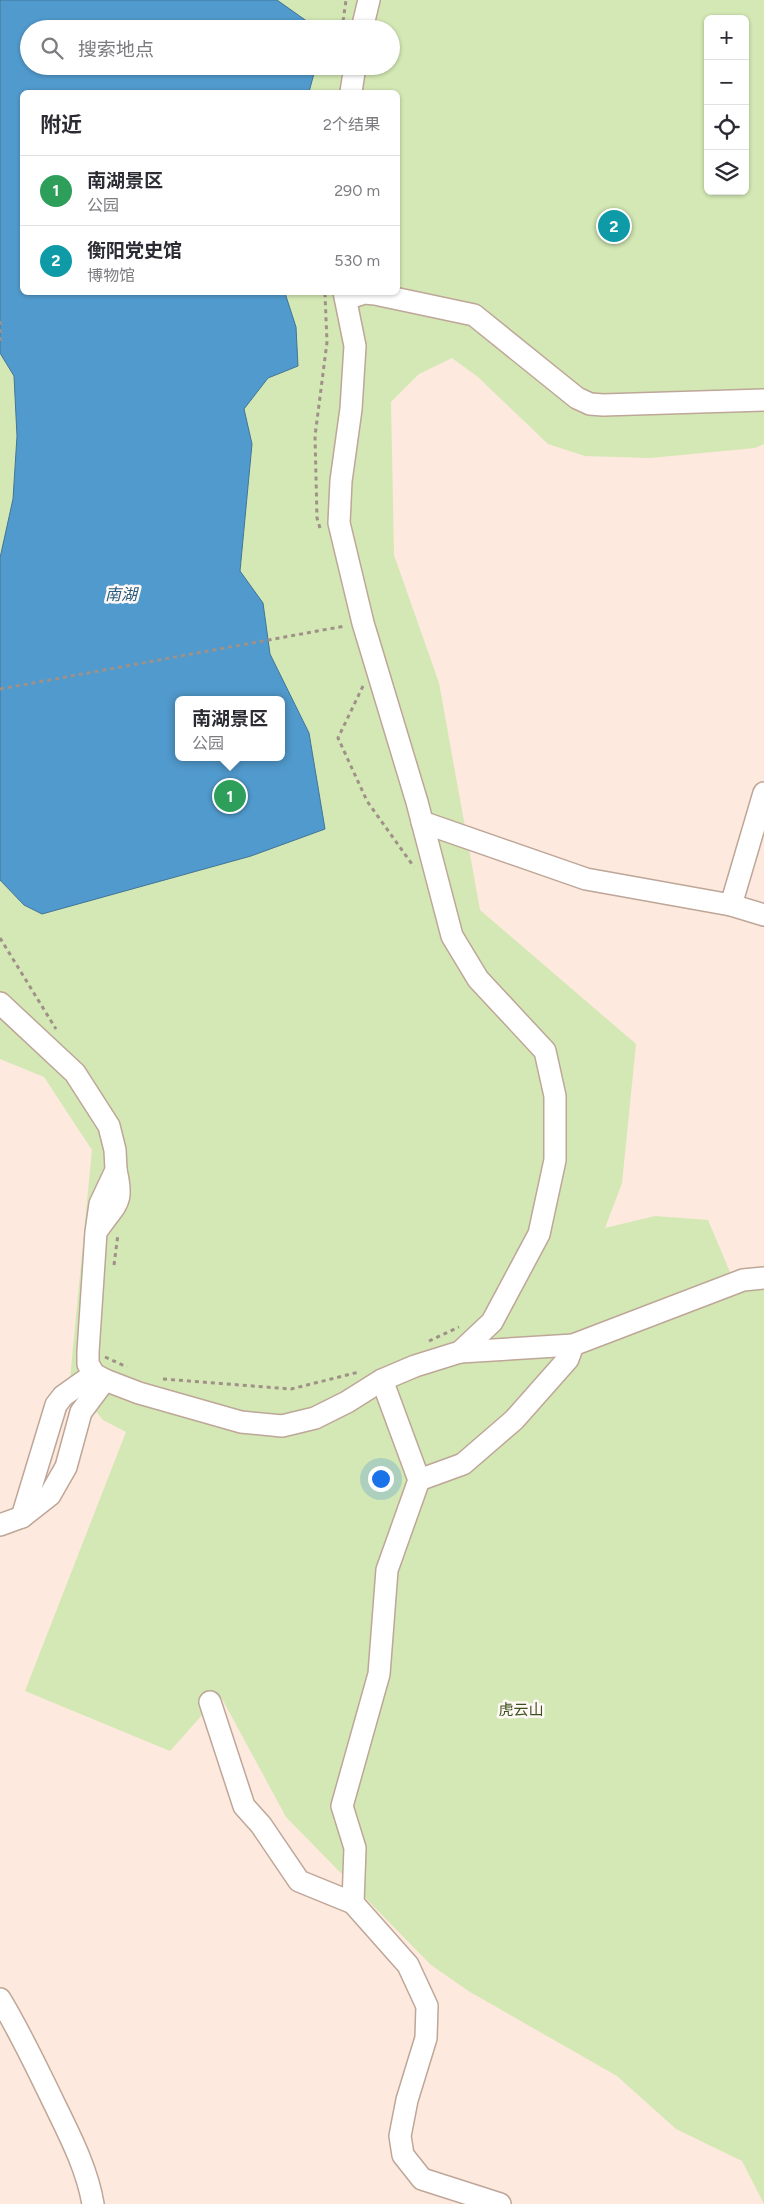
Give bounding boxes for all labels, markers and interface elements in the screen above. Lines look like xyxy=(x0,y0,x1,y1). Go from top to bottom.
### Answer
map controls xyxy=(704,15,749,195)
button: + xyxy=(704,15,749,60)
search box xyxy=(20,20,400,75)
icon: search xyxy=(38,34,66,62)
text: 搜索地点 xyxy=(78,38,154,61)
button: − xyxy=(704,60,749,105)
button: locate xyxy=(704,105,749,150)
text: 附近 xyxy=(40,112,82,137)
text: 2个结果 xyxy=(323,115,380,134)
button: layers xyxy=(704,150,749,195)
text: 南湖景区 xyxy=(87,169,163,192)
text: 1 xyxy=(53,181,59,200)
text: 290 m xyxy=(334,181,380,200)
text: 公园 xyxy=(87,196,119,215)
pin: 2 xyxy=(598,207,630,245)
text: 衡阳党史馆 xyxy=(87,239,182,262)
text: 2 xyxy=(51,251,61,270)
text: 530 m xyxy=(334,251,380,270)
text: 博物馆 xyxy=(87,266,135,285)
water label: 南湖 xyxy=(105,585,140,604)
popup xyxy=(175,696,285,761)
text: 南湖景区 xyxy=(192,707,268,730)
text: 公园 xyxy=(192,734,224,753)
pin: 1 xyxy=(214,777,246,815)
your location xyxy=(368,1466,394,1492)
park label: 虎云山 xyxy=(498,1701,544,1719)

